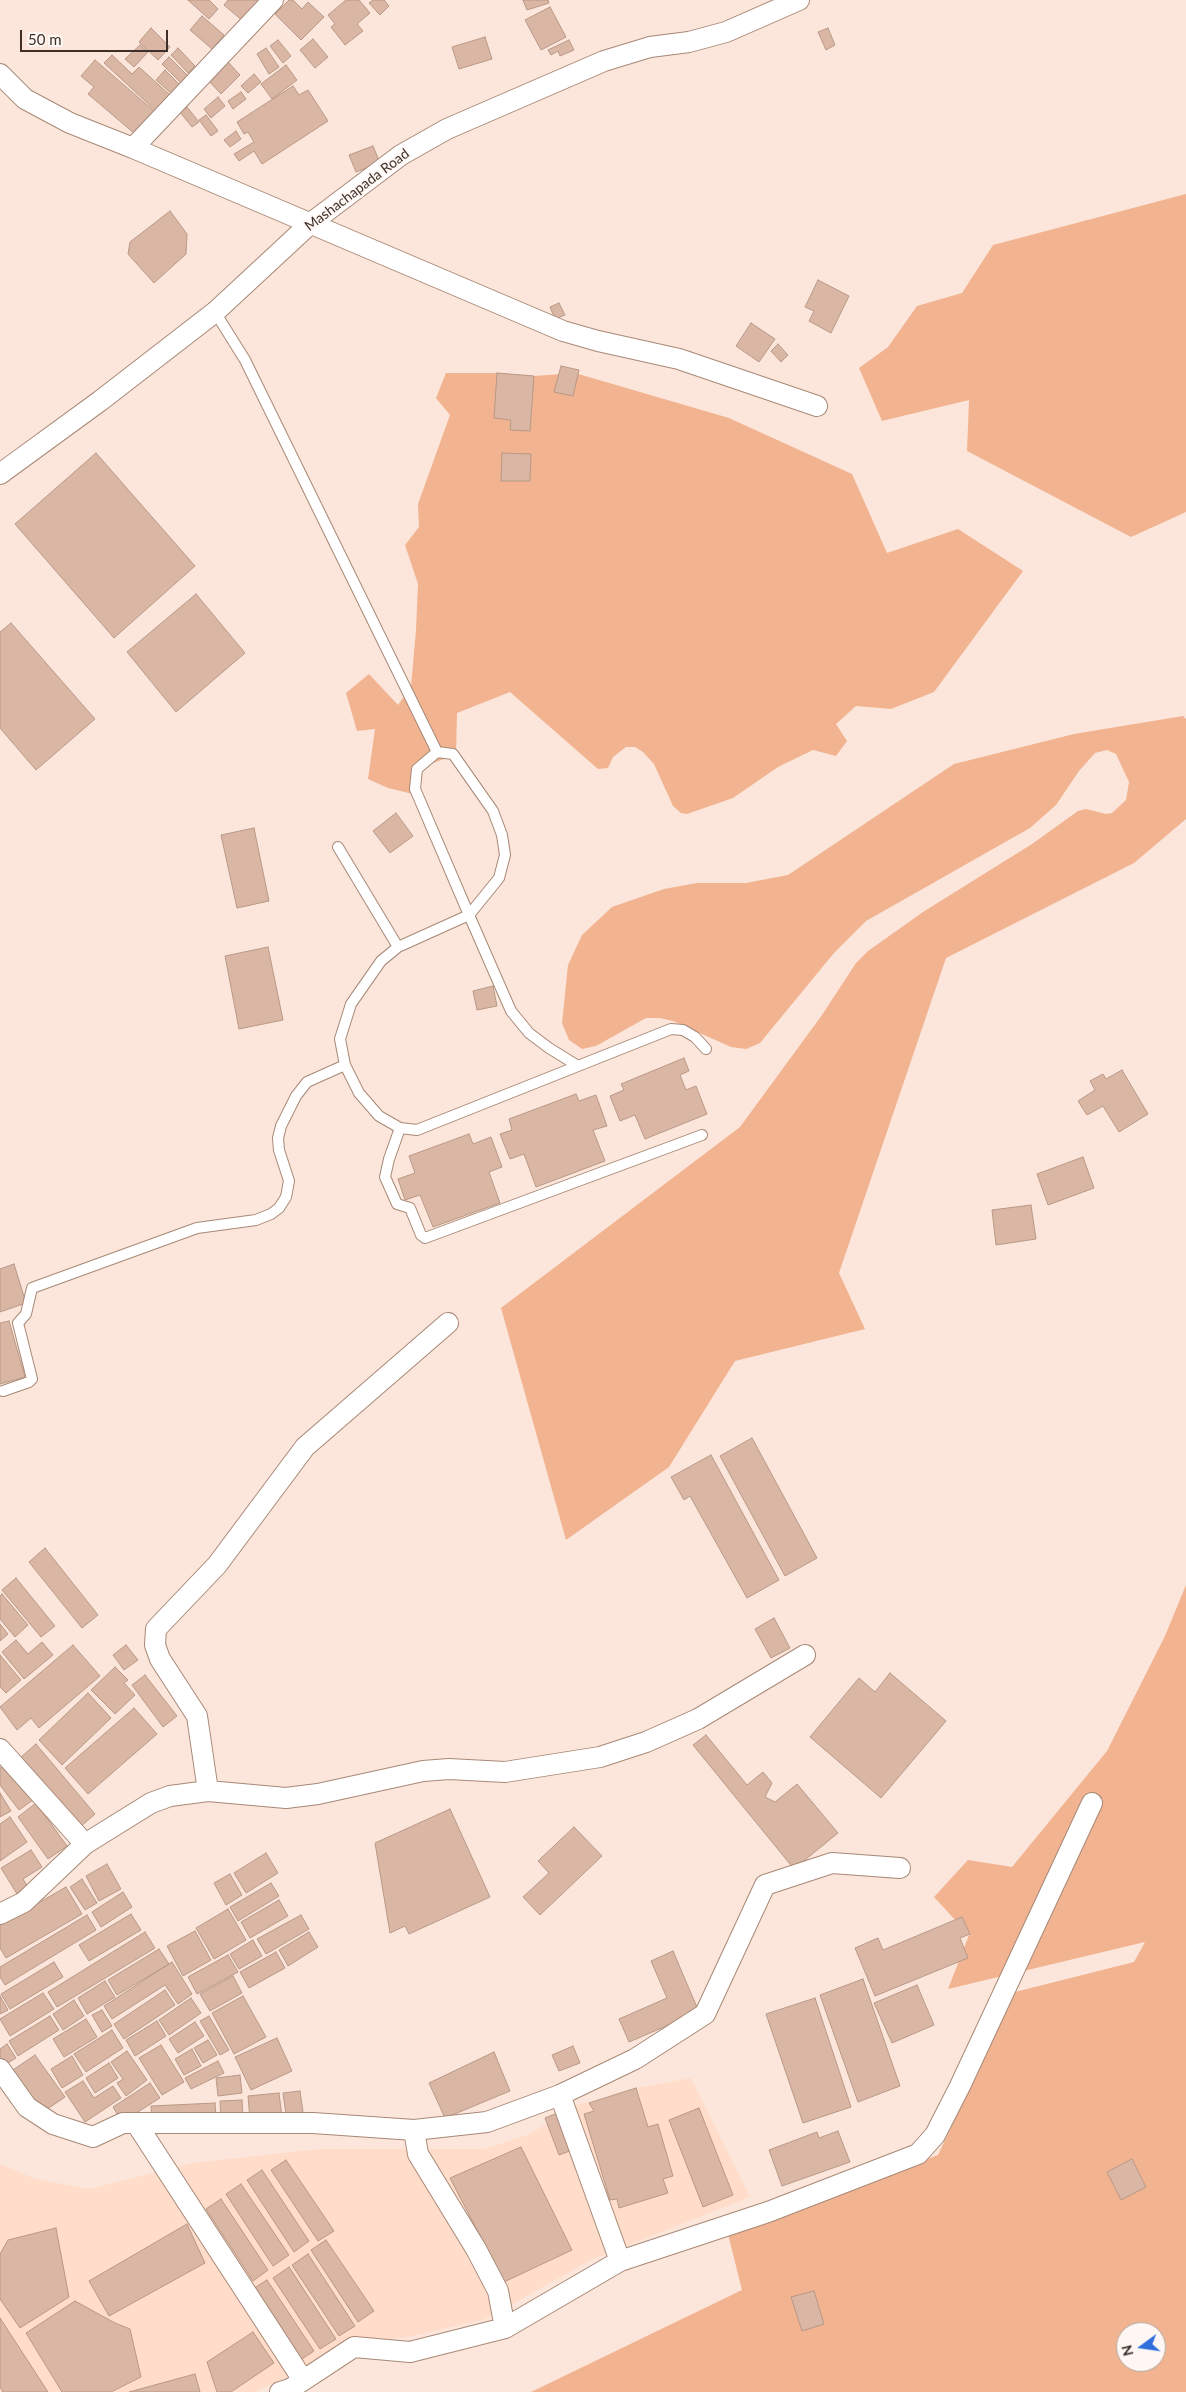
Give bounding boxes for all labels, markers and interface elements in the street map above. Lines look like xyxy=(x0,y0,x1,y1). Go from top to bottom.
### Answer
scale bar xyxy=(22,20,170,52)
text: 50 m xyxy=(28,30,62,48)
street label: Mashachapada Road xyxy=(302,145,412,235)
north arrow xyxy=(1116,2322,1166,2372)
text: N xyxy=(1117,2343,1136,2358)

